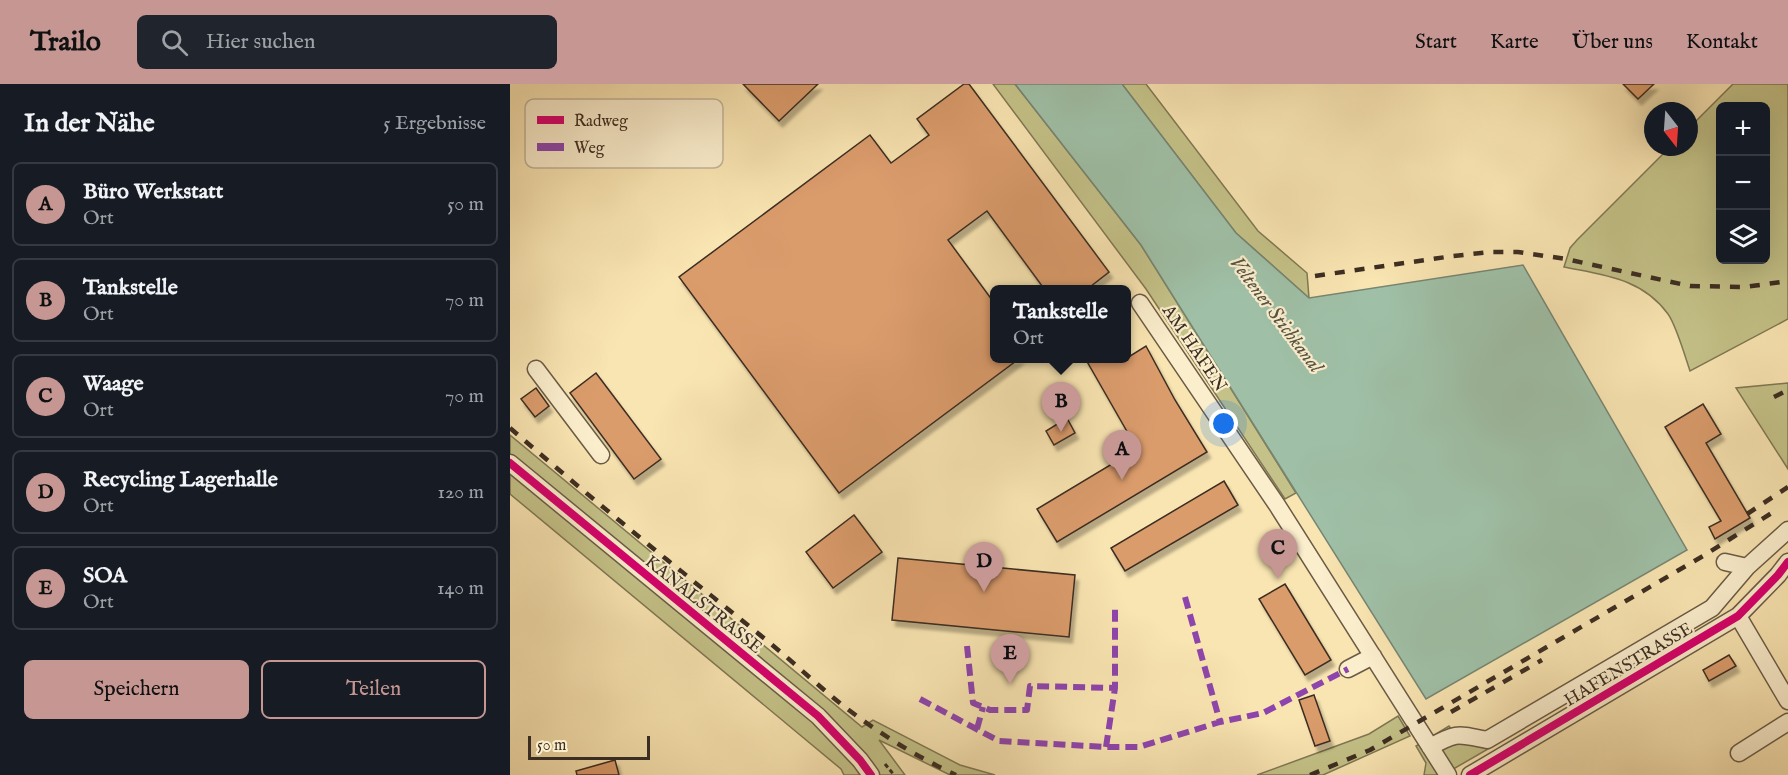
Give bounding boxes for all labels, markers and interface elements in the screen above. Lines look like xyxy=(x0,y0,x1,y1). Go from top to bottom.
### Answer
search box xyxy=(137,15,557,69)
text: Trailo xyxy=(30,25,101,60)
icon: search xyxy=(158,26,191,59)
text: Hier suchen xyxy=(206,28,315,56)
text: Start xyxy=(1415,29,1457,56)
text: Karte xyxy=(1490,29,1539,56)
text: Über uns xyxy=(1572,29,1653,56)
text: Kontakt xyxy=(1686,29,1758,56)
legend xyxy=(525,99,723,168)
north arrow xyxy=(1644,102,1698,156)
map controls xyxy=(1716,102,1770,264)
button: + xyxy=(1716,102,1770,156)
text: In der Nähe xyxy=(24,107,155,140)
text: 5 Ergebnisse xyxy=(383,111,486,136)
text: Radweg xyxy=(574,112,628,132)
text: Weg xyxy=(574,139,605,159)
button: − xyxy=(1716,156,1770,210)
text: Büro Werkstatt xyxy=(83,178,223,206)
text: A xyxy=(39,192,52,217)
text: 50 m xyxy=(447,192,484,217)
text: Ort xyxy=(83,206,114,231)
button: layers xyxy=(1716,210,1770,264)
water label: Veltener Stichkanal xyxy=(1224,252,1329,380)
text: Tankstelle xyxy=(83,274,178,302)
popup xyxy=(990,285,1131,363)
text: B xyxy=(39,288,52,313)
text: 70 m xyxy=(445,288,484,313)
text: Tankstelle xyxy=(1013,298,1108,326)
street label: AM HAFEN xyxy=(1156,300,1232,397)
text: Ort xyxy=(83,302,114,327)
text: Ort xyxy=(1013,326,1044,351)
text: Waage xyxy=(83,370,144,398)
pin: B xyxy=(1042,382,1080,432)
text: C xyxy=(38,384,53,409)
text: 70 m xyxy=(445,384,484,409)
text: Ort xyxy=(83,398,114,423)
your location xyxy=(1209,409,1238,438)
pin: A xyxy=(1102,430,1142,480)
text: Recycling Lagerhalle xyxy=(83,466,278,494)
text: D xyxy=(37,480,54,505)
text: 120 m xyxy=(438,480,484,505)
text: Ort xyxy=(83,494,114,519)
pin: C xyxy=(1258,530,1298,579)
pin: D xyxy=(964,542,1004,592)
street label: KANALSTRASSE xyxy=(640,551,766,660)
text: SOA xyxy=(83,562,127,590)
text: E xyxy=(39,576,52,601)
text: 140 m xyxy=(437,576,484,601)
text: Ort xyxy=(83,590,114,615)
street label: HAFENSTRASSE xyxy=(1560,618,1697,713)
pin: E xyxy=(990,634,1030,684)
button: Speichern xyxy=(24,660,249,719)
button: Teilen xyxy=(261,660,486,719)
scale bar xyxy=(528,733,650,760)
text: 50 m xyxy=(537,736,566,756)

